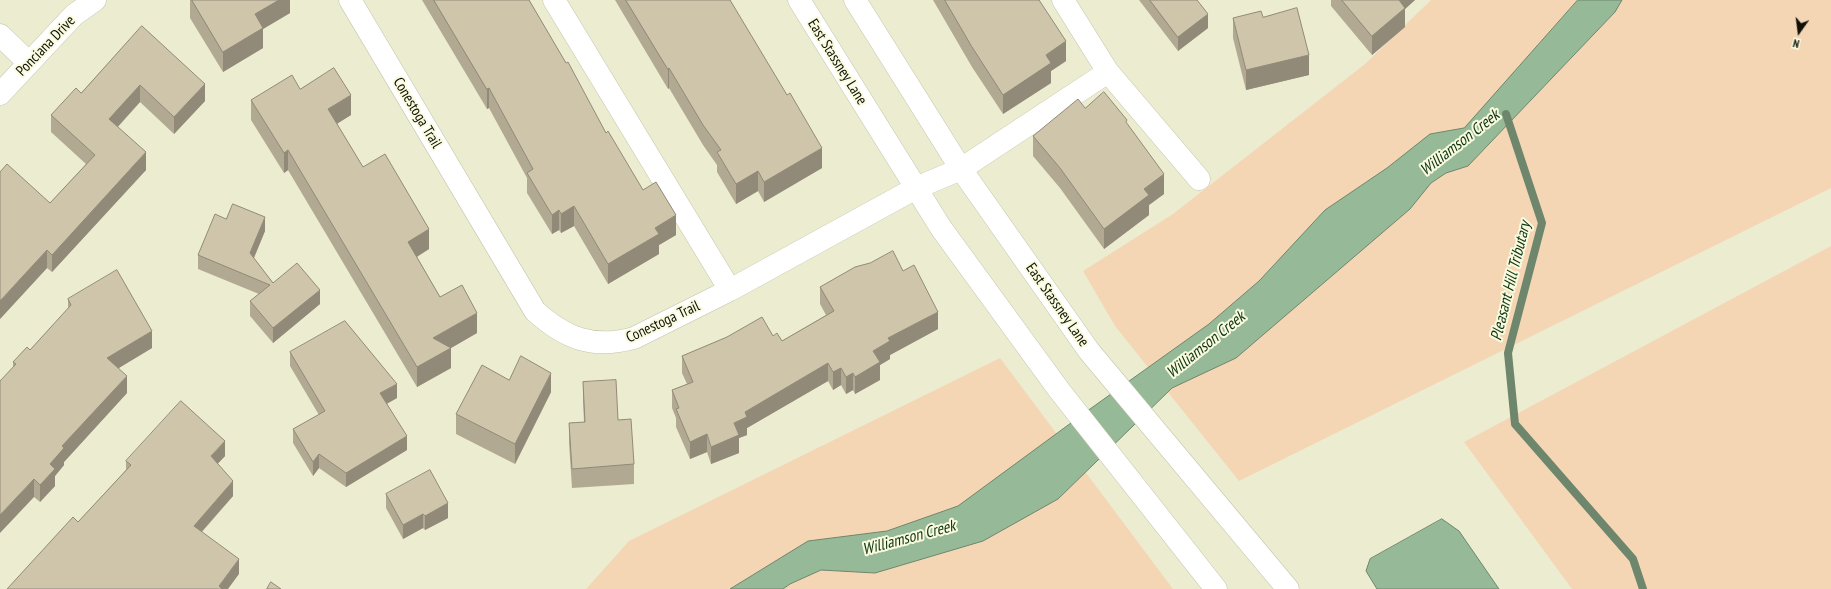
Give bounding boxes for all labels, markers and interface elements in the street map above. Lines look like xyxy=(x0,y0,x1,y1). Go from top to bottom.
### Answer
street label: Ponciana Drive xyxy=(13,12,79,80)
north arrow xyxy=(1779,12,1819,52)
street label: East Stassney Lane xyxy=(803,16,871,108)
text: N xyxy=(1792,36,1801,51)
street label: Conestoga Trail xyxy=(389,74,445,152)
water label: Williamson Creek xyxy=(1416,106,1504,180)
water label: Pleasant Hill Tributary xyxy=(1487,219,1535,343)
street label: East Stassney Lane xyxy=(1022,260,1092,350)
street label: Conestoga Trail xyxy=(623,297,703,347)
water label: Williamson Creek xyxy=(1163,307,1249,383)
water label: Williamson Creek xyxy=(860,516,958,560)

